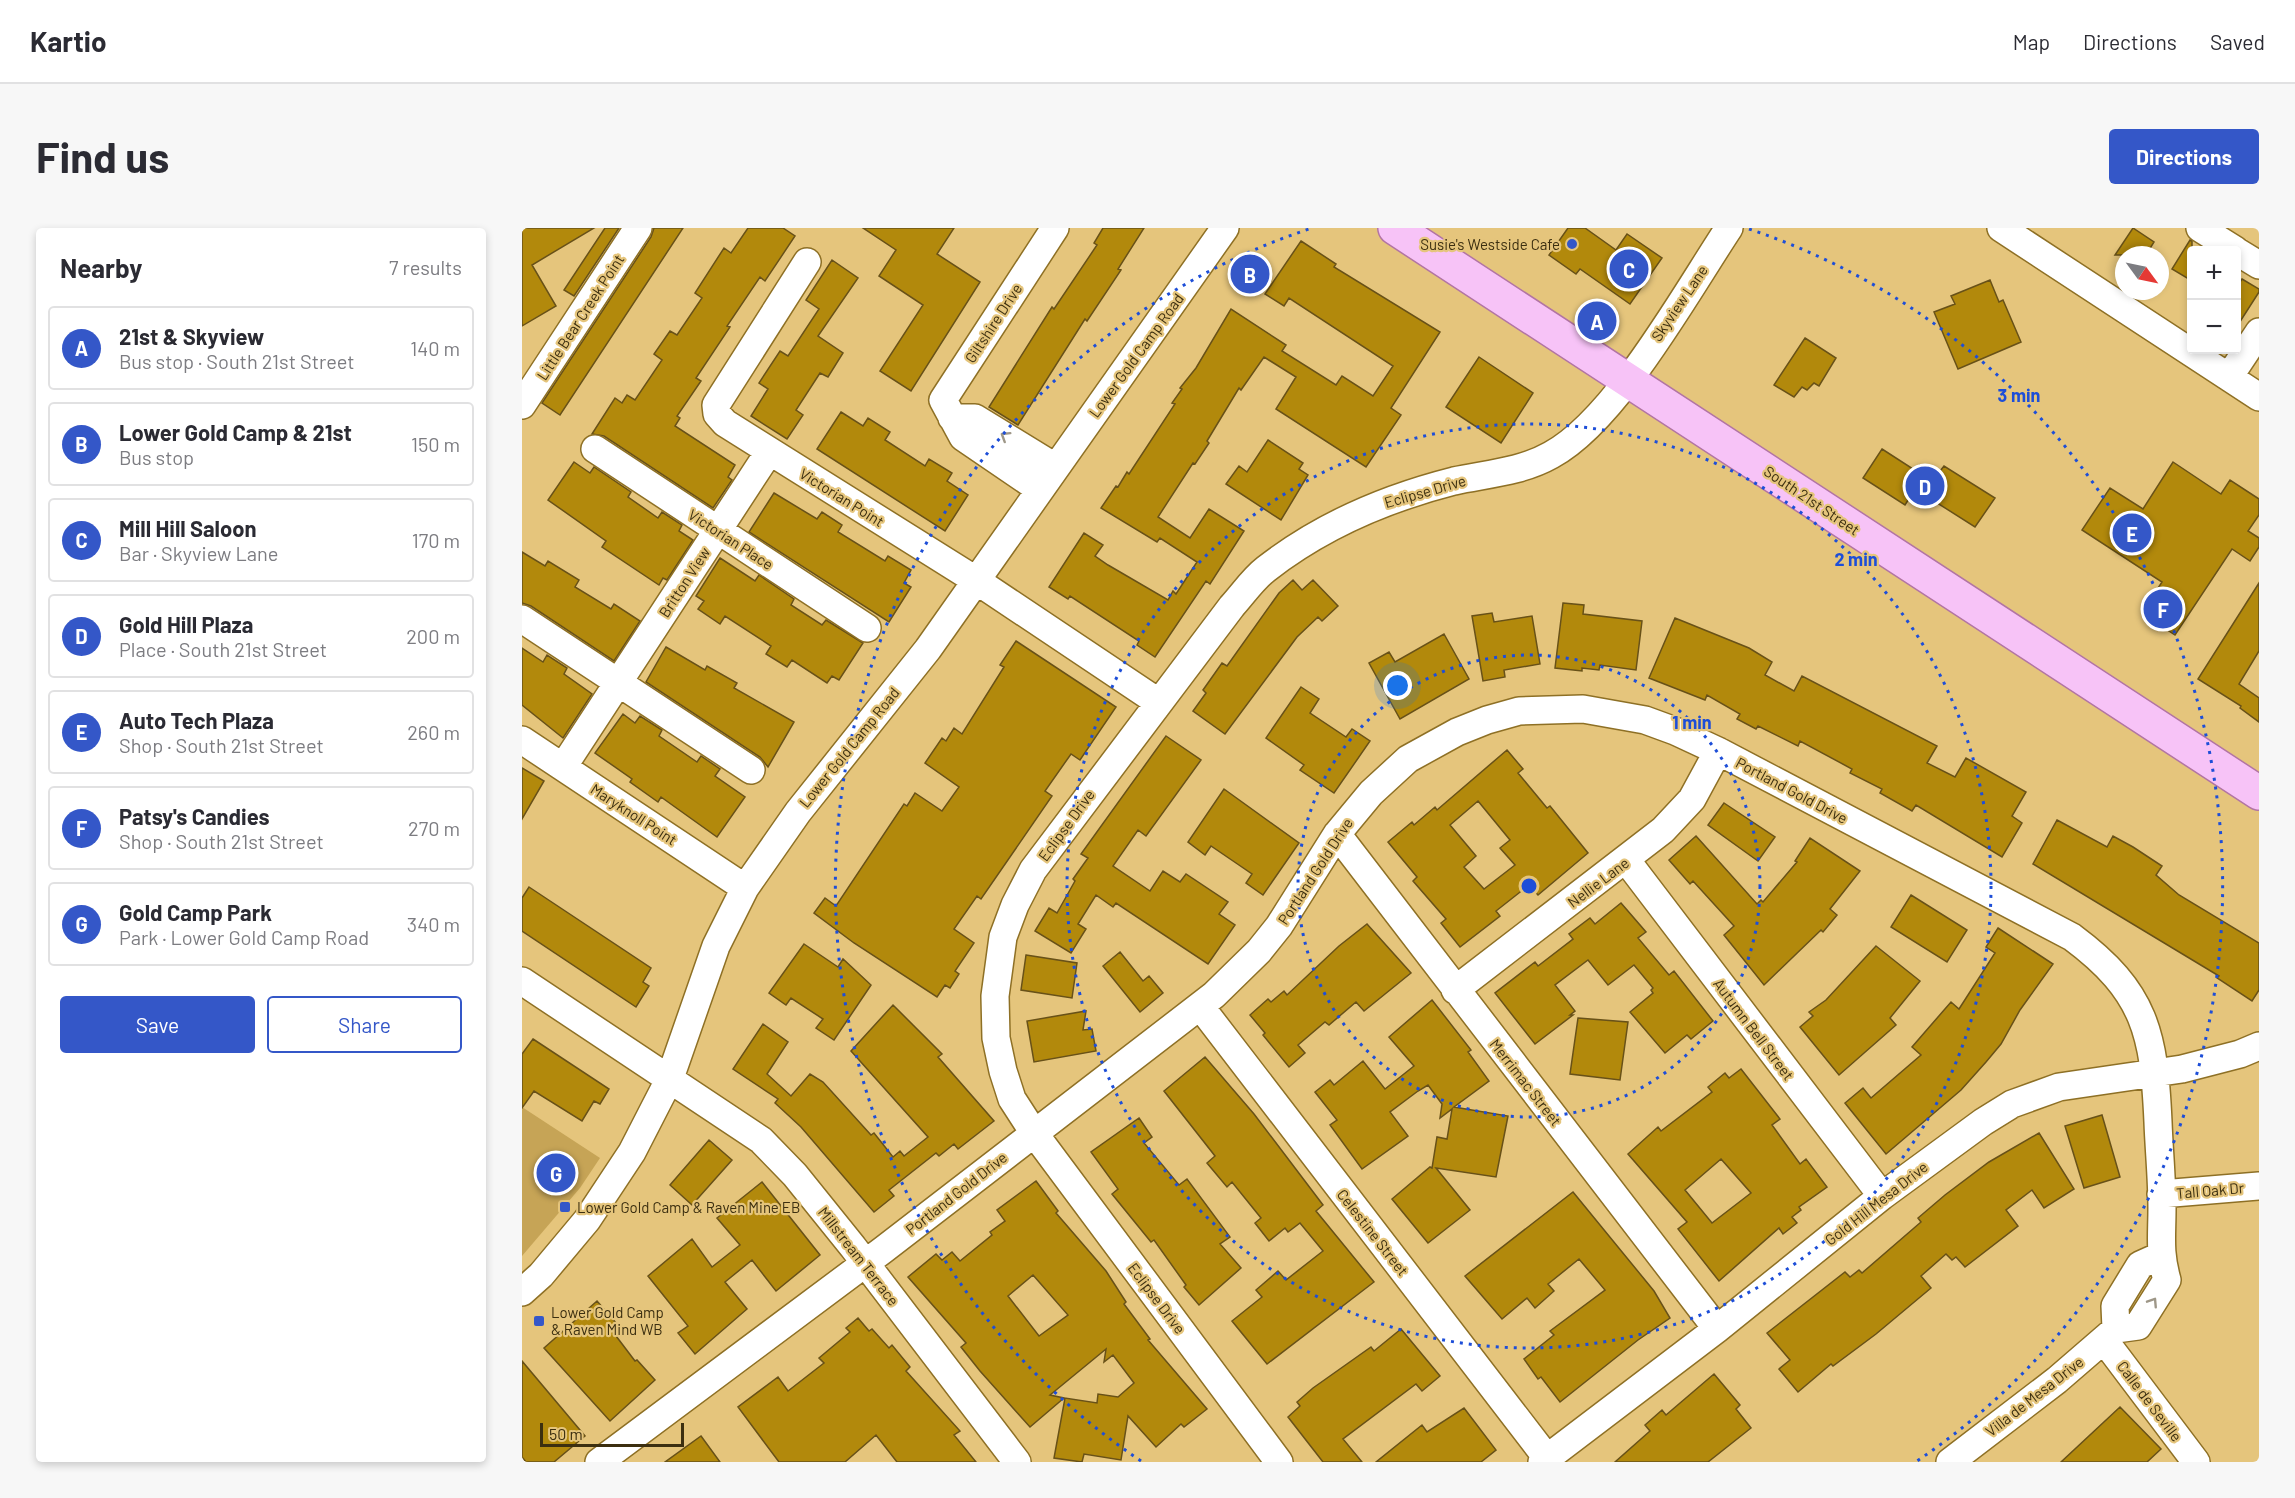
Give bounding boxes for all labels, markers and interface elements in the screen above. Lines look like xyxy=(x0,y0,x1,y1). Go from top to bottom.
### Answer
text: Kartio xyxy=(30,24,107,58)
text: Map xyxy=(2013,29,2050,54)
text: Directions xyxy=(2083,29,2177,54)
text: Saved xyxy=(2210,29,2265,54)
button: Directions xyxy=(2109,129,2259,184)
text: Find us xyxy=(36,131,169,181)
place label: Susie's Westside Cafe xyxy=(1420,235,1560,253)
marker: Susie's Westside Cafe xyxy=(1565,237,1579,251)
pin: C xyxy=(1610,246,1648,291)
north arrow xyxy=(2115,246,2169,300)
map controls xyxy=(2187,246,2241,354)
button: + xyxy=(2187,246,2241,300)
street label: Little Bear Creek Point xyxy=(533,251,627,383)
text: Nearby xyxy=(60,252,142,283)
pin: B xyxy=(1230,252,1270,296)
text: 7 results xyxy=(389,255,462,279)
street label: Skyview Lane xyxy=(1647,262,1711,344)
street label: Giltshire Drive xyxy=(961,280,1025,366)
street label: Lower Gold Camp Road xyxy=(1085,289,1187,421)
pin: A xyxy=(1578,298,1616,344)
button: − xyxy=(2187,300,2241,354)
text: 21st & Skyview xyxy=(119,323,264,349)
text: A xyxy=(75,336,88,360)
text: 140 m xyxy=(410,336,460,360)
text: Bus stop · South 21st Street xyxy=(119,349,355,373)
text: 3 min xyxy=(1998,384,2040,406)
text: Lower Gold Camp & 21st xyxy=(119,419,352,445)
text: B xyxy=(75,432,88,456)
text: 150 m xyxy=(411,432,460,456)
one-way arrow xyxy=(1001,432,1011,444)
text: Bus stop xyxy=(119,445,194,469)
street label: South 21st Street xyxy=(1761,461,1863,539)
street label: Victorian Point xyxy=(796,464,888,530)
pin: D xyxy=(1906,464,1944,508)
street label: Eclipse Drive xyxy=(1382,471,1468,511)
street label: Victorian Place xyxy=(685,505,777,573)
pin: E xyxy=(2112,510,2152,556)
text: Mill Hill Saloon xyxy=(119,515,257,541)
text: C xyxy=(75,528,88,552)
text: 170 m xyxy=(412,528,460,552)
text: Bar · Skyview Lane xyxy=(119,541,278,565)
street label: Britton View xyxy=(655,543,713,620)
text: 2 min xyxy=(1834,548,1878,570)
pin: F xyxy=(2144,586,2182,632)
text: Gold Hill Plaza xyxy=(119,611,253,637)
text: D xyxy=(75,624,88,648)
text: 200 m xyxy=(406,624,460,648)
text: Place · South 21st Street xyxy=(119,637,327,661)
your location xyxy=(1383,671,1412,700)
street label: Lower Gold Camp Road xyxy=(795,683,903,811)
text: Auto Tech Plaza xyxy=(119,707,274,733)
text: 1 min xyxy=(1672,711,1712,733)
text: E xyxy=(76,720,87,744)
text: 260 m xyxy=(407,720,460,744)
text: Shop · South 21st Street xyxy=(119,733,324,757)
street label: Portland Gold Drive xyxy=(1733,753,1851,827)
street label: Maryknoll Point xyxy=(588,780,680,848)
street label: Eclipse Drive xyxy=(1034,786,1098,864)
text: Patsy's Candies xyxy=(119,803,270,829)
street label: Portland Gold Drive xyxy=(1274,814,1356,928)
text: F xyxy=(76,816,87,840)
text: 270 m xyxy=(408,816,460,840)
text: Shop · South 21st Street xyxy=(119,829,324,853)
street label: Nellie Lane xyxy=(1564,853,1632,911)
centre of rings xyxy=(1519,876,1539,896)
text: Gold Camp Park xyxy=(119,899,272,925)
text: G xyxy=(75,912,88,936)
text: 340 m xyxy=(407,912,460,936)
text: Park · Lower Gold Camp Road xyxy=(119,925,369,949)
street label: Autumn Bell Street xyxy=(1710,975,1798,1083)
button: Save xyxy=(60,996,255,1053)
button: Share xyxy=(267,996,462,1053)
street label: Merrimac Street xyxy=(1486,1035,1566,1129)
street label: Portland Gold Drive xyxy=(902,1148,1010,1238)
pin: G xyxy=(537,1150,576,1196)
street label: Gold Hill Mesa Drive xyxy=(1821,1157,1931,1249)
street label: Tall Oak Dr xyxy=(2175,1178,2245,1202)
street label: Celestine Street xyxy=(1334,1185,1412,1279)
place label: Lower Gold Camp & Raven Mine EB xyxy=(577,1198,800,1216)
marker: Lower Gold Camp & Raven Mine EB xyxy=(558,1200,572,1214)
street label: Millstream Terrace xyxy=(815,1203,903,1309)
street label: Eclipse Drive xyxy=(1125,1259,1189,1337)
one-way arrow xyxy=(2146,1297,2157,1308)
place label: Lower Gold Camp & Raven Mind WB xyxy=(551,1303,664,1338)
marker: Lower Gold Camp & Raven Mind WB xyxy=(532,1314,546,1328)
street label: Villa de Mesa Drive xyxy=(1981,1352,2087,1440)
street label: Calle de Seville xyxy=(2114,1357,2186,1445)
scale bar xyxy=(540,1420,684,1448)
text: 50 m xyxy=(549,1424,583,1443)

